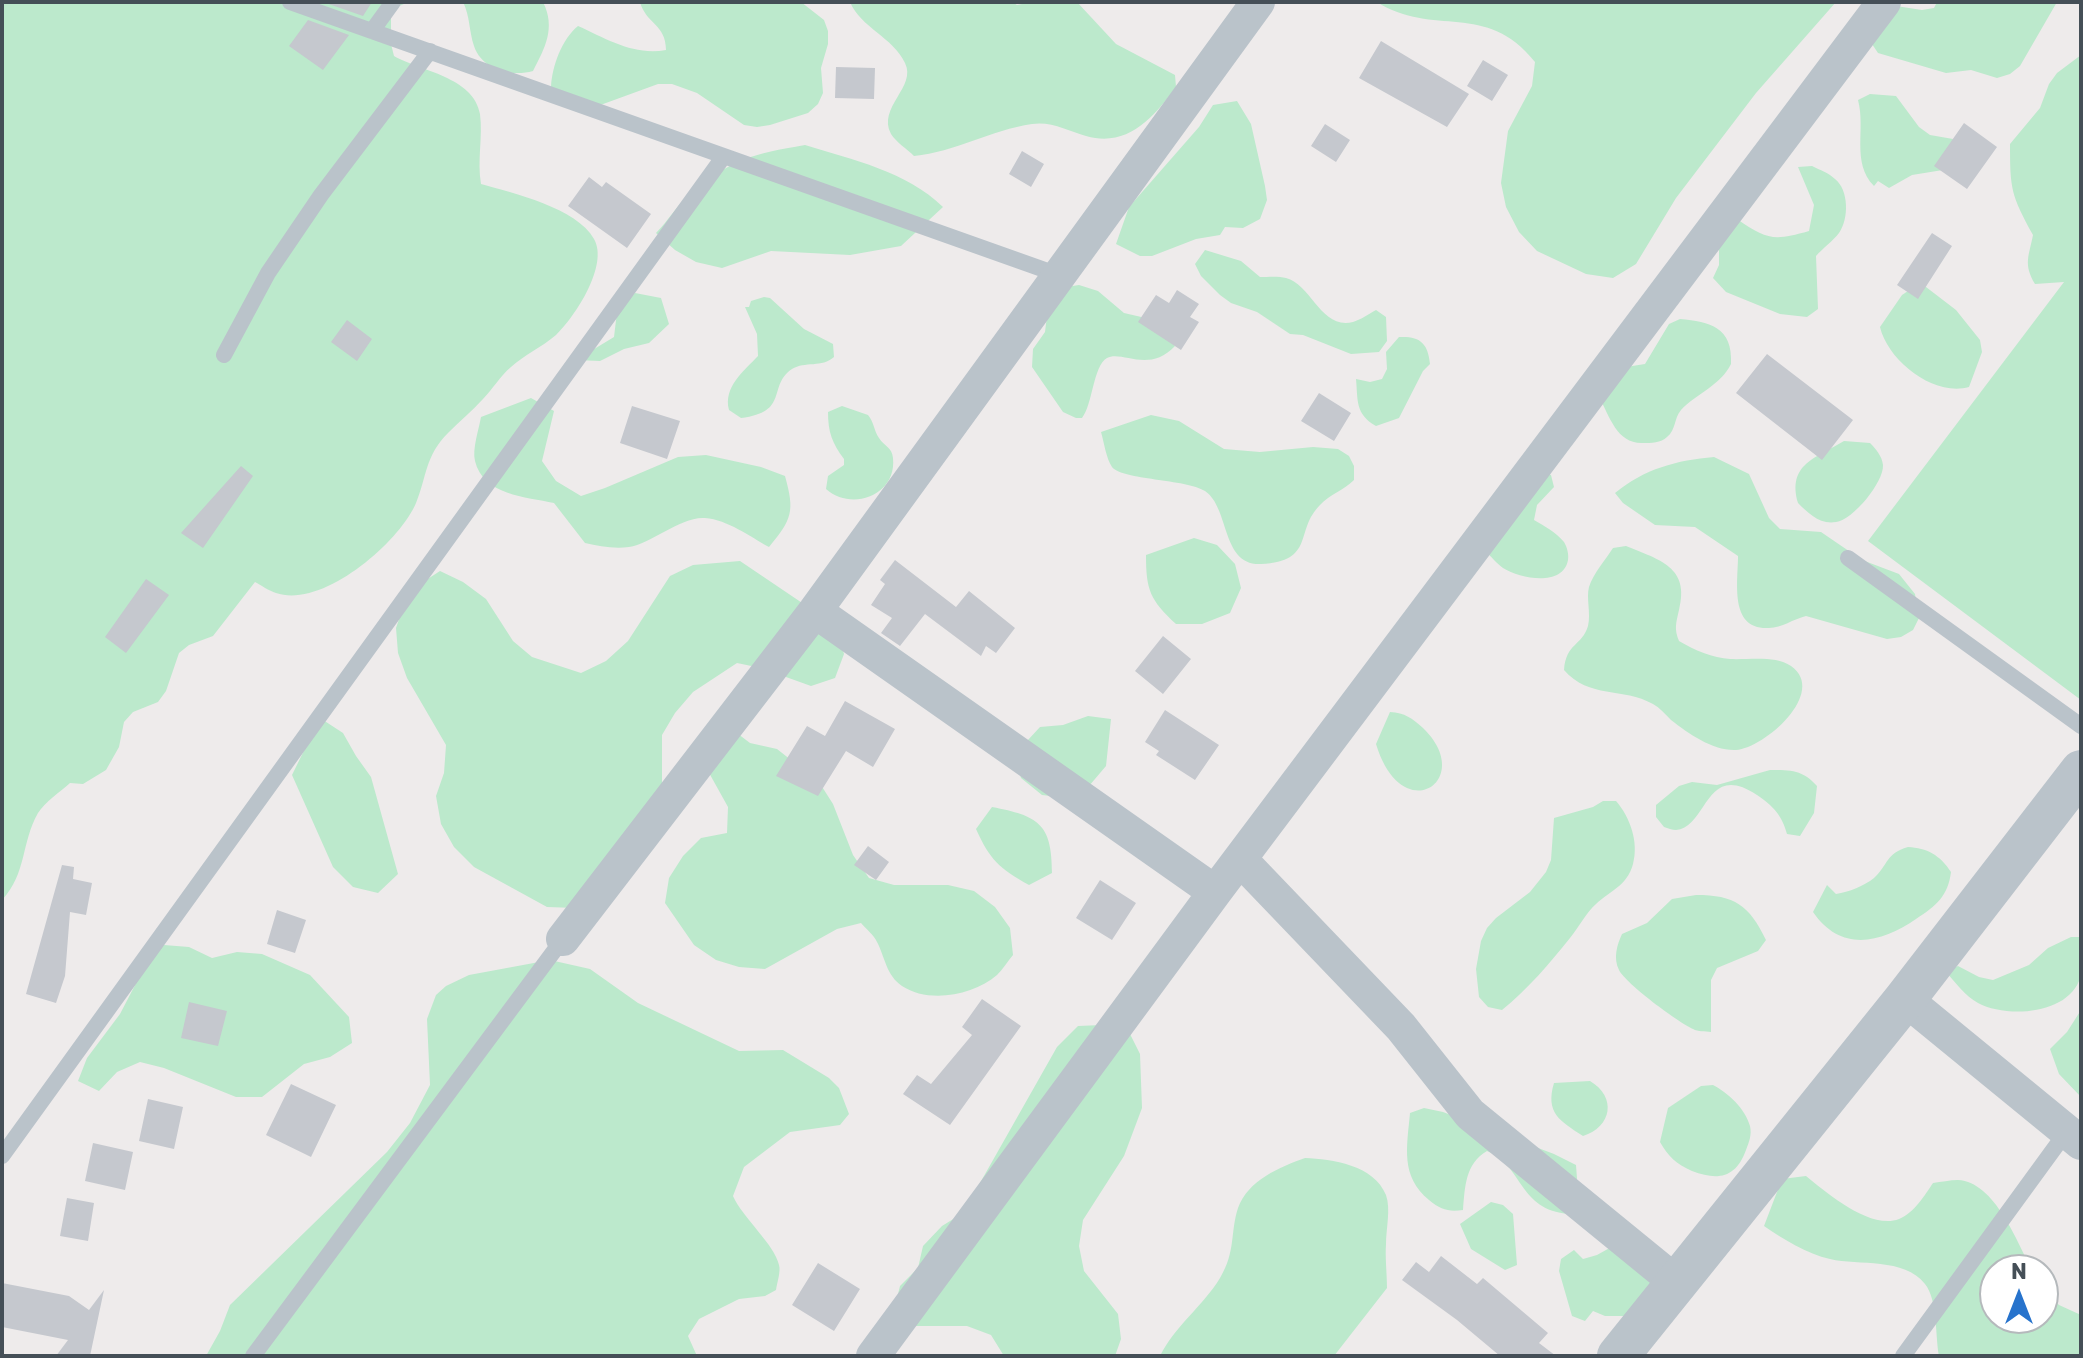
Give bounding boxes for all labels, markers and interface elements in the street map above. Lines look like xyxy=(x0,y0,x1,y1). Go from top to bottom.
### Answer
north arrow xyxy=(1979,1254,2059,1334)
text: N xyxy=(2011,1258,2027,1285)

